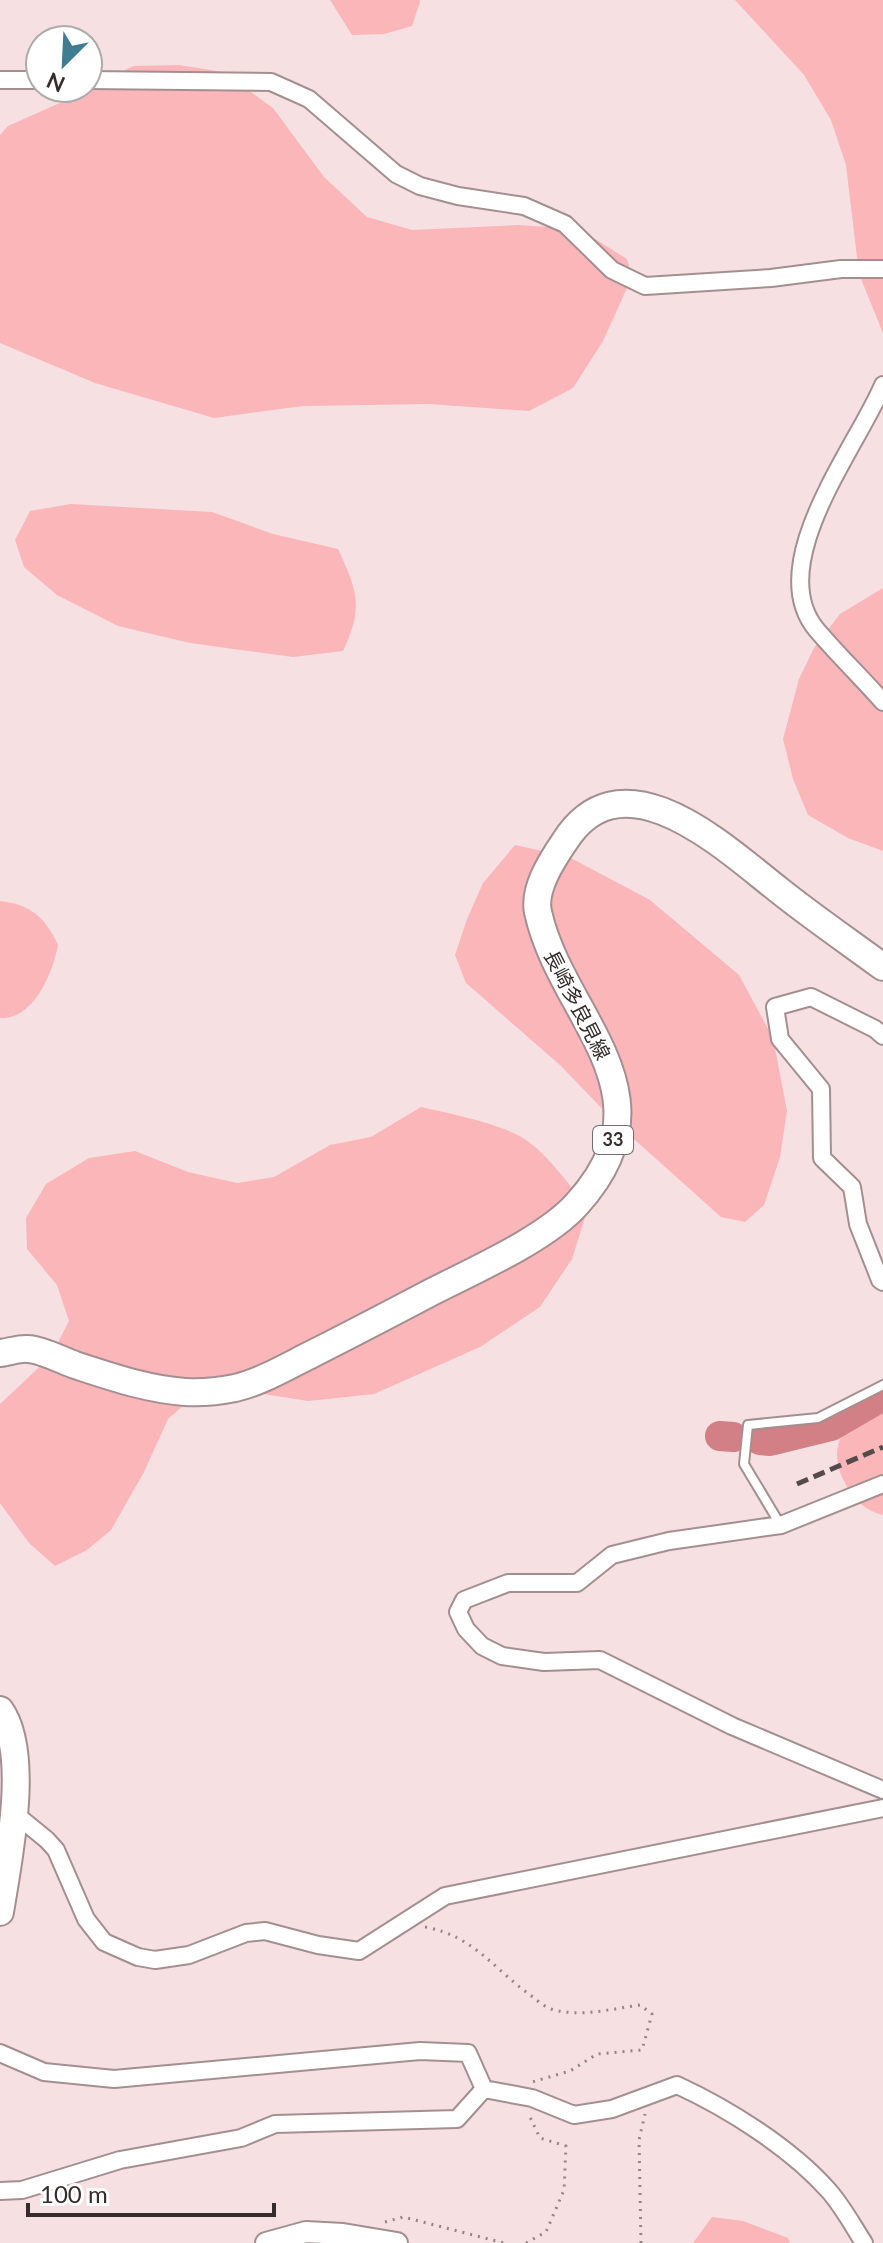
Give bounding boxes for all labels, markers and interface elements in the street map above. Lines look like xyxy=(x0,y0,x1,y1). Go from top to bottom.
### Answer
north arrow xyxy=(24,24,104,104)
text: N xyxy=(42,67,69,99)
street label: 長崎多良見線 xyxy=(540,946,616,1063)
road number: 33 xyxy=(593,1126,633,1154)
scale bar xyxy=(28,2167,274,2217)
text: 100 m xyxy=(40,2179,108,2208)

